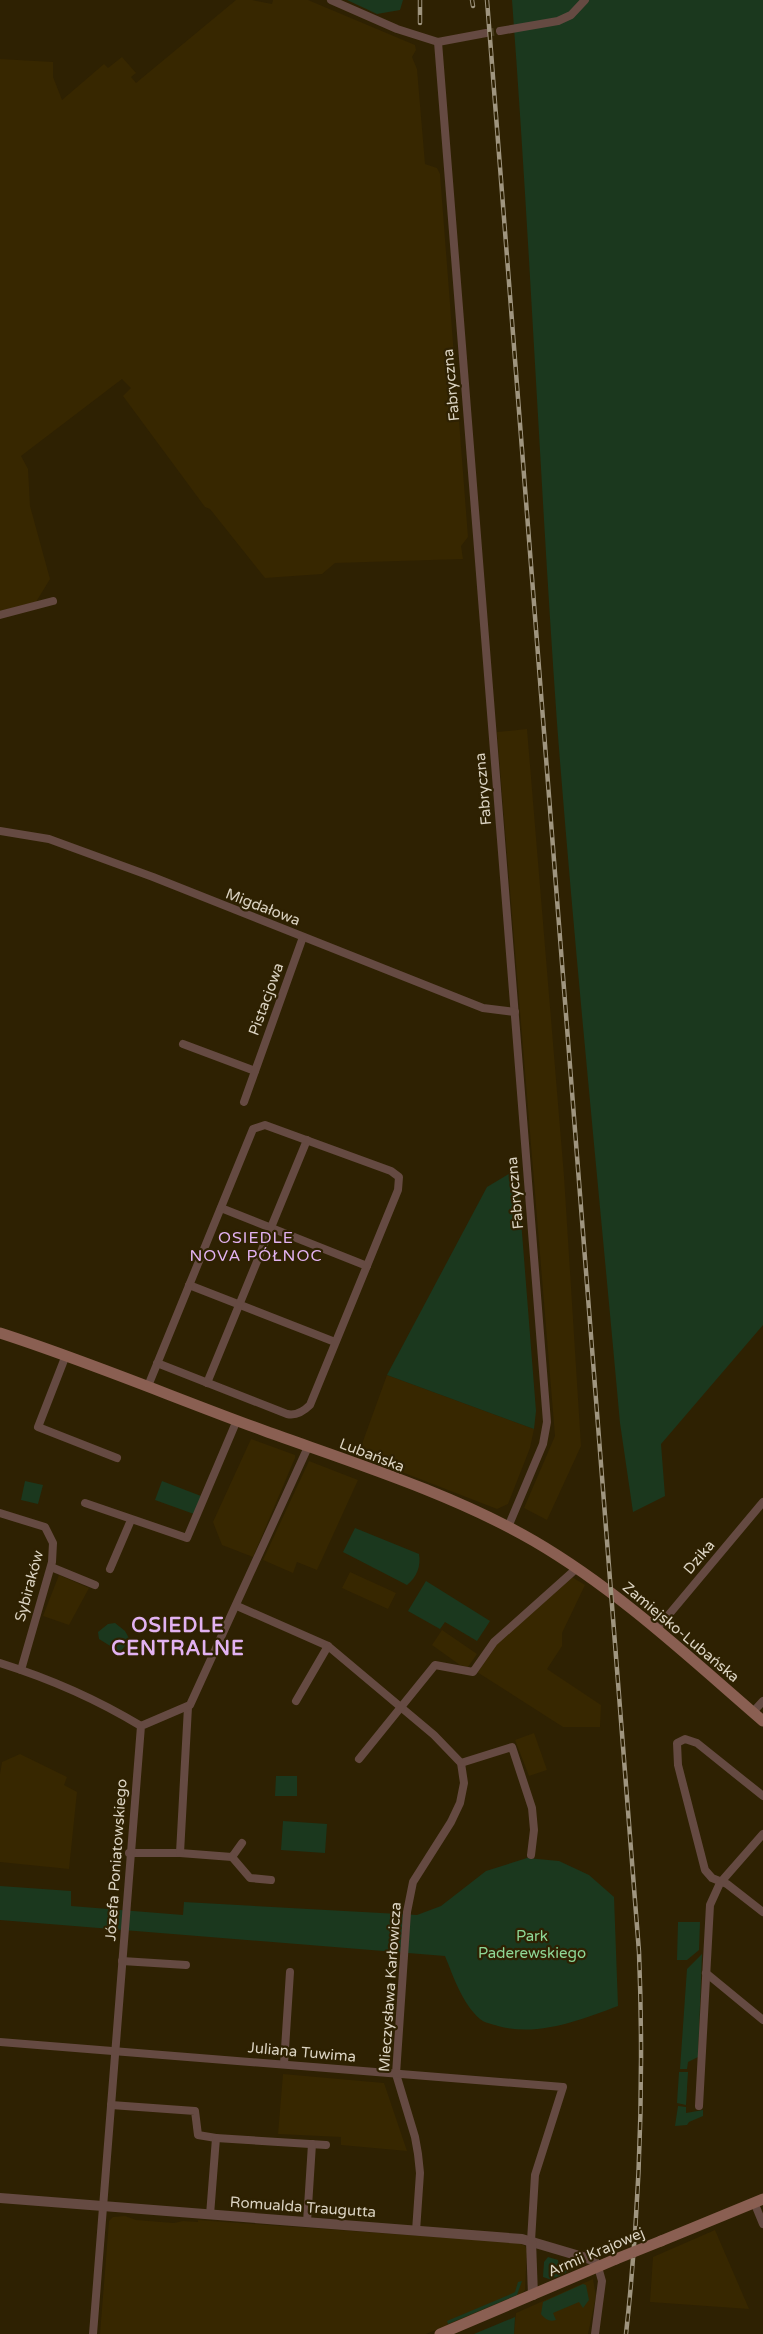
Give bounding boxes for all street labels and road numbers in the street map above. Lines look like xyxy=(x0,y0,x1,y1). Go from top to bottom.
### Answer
street label: Fabryczna xyxy=(439,348,463,422)
street label: Fabryczna xyxy=(471,752,495,826)
street label: Migdałowa xyxy=(223,885,303,929)
street label: Pistacjowa xyxy=(245,960,287,1038)
street label: Fabryczna xyxy=(503,1156,527,1230)
street label: Lubańska xyxy=(337,1434,407,1476)
street label: Dzika xyxy=(680,1536,718,1578)
street label: Sybiraków xyxy=(11,1548,47,1624)
street label: Zamiejsko-Lubańska xyxy=(619,1578,743,1686)
street label: Józefa Poniatowskiego xyxy=(101,1778,131,1942)
street label: Mieczysława Karłowicza xyxy=(375,1901,405,2073)
street label: Juliana Tuwima xyxy=(247,2038,357,2066)
street label: Romualda Traugutta xyxy=(229,2193,377,2221)
street label: Armii Krajowej xyxy=(545,2224,647,2280)

